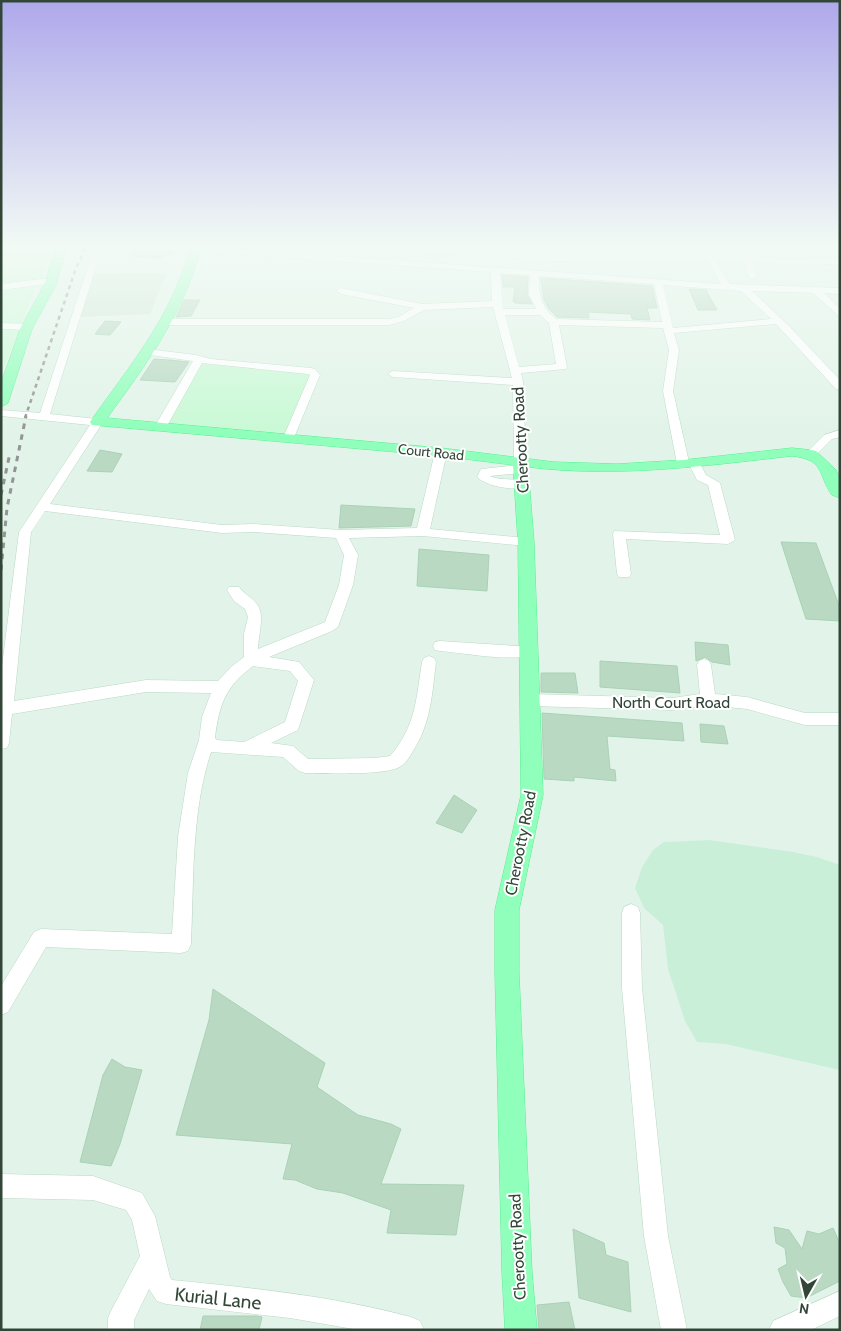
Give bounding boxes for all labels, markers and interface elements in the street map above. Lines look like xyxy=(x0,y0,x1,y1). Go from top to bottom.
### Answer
street label: Cherootty Road xyxy=(508,386,533,494)
street label: Court Road xyxy=(397,440,465,464)
street label: North Court Road xyxy=(612,693,730,712)
street label: Cherootty Road xyxy=(501,789,540,897)
street label: Cherootty Road xyxy=(505,1193,530,1301)
north arrow xyxy=(781,1271,831,1321)
street label: Kurial Lane xyxy=(173,1283,263,1315)
text: N xyxy=(798,1299,810,1318)

